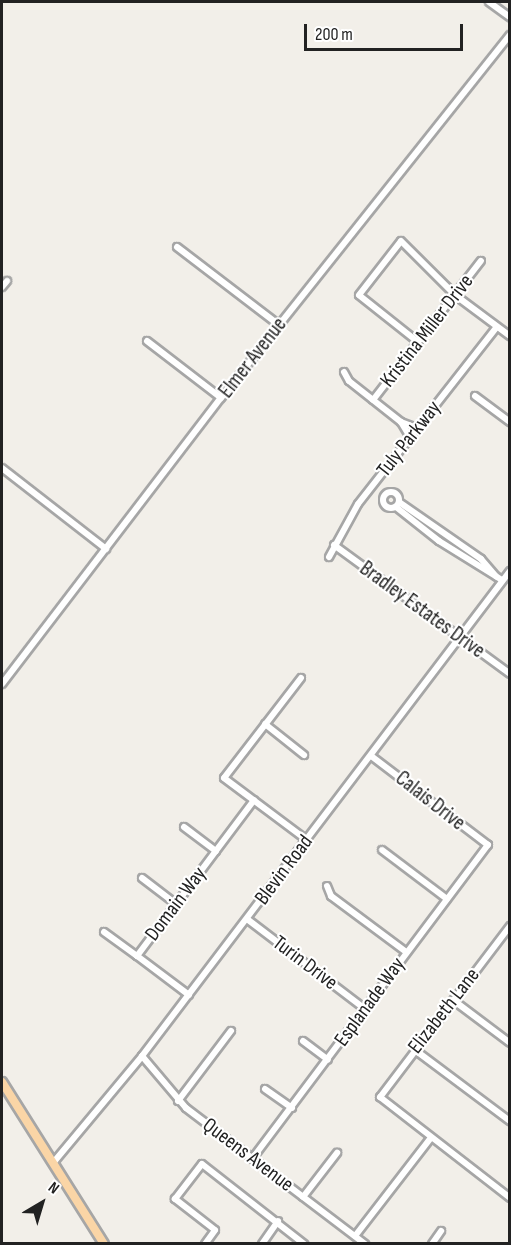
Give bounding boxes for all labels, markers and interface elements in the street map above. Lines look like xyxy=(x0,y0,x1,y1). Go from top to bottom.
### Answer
scale bar xyxy=(307,12,466,50)
text: 200 m xyxy=(315,24,353,45)
street label: Kristina Miller Drive xyxy=(375,270,479,392)
street label: Elmer Avenue xyxy=(214,313,292,403)
street label: Tuly Parkway xyxy=(372,396,446,482)
street label: Bradley Estates Drive xyxy=(355,556,489,664)
street label: Calais Drive xyxy=(390,766,470,836)
street label: Blevin Road xyxy=(250,830,318,910)
street label: Domain Way xyxy=(140,862,212,946)
street label: Turin Drive xyxy=(268,930,342,996)
street label: Esplanade Way xyxy=(329,953,411,1051)
street label: Elizabeth Lane xyxy=(403,963,485,1059)
street label: Queens Avenue xyxy=(198,1113,298,1197)
north arrow xyxy=(12,1173,72,1233)
text: N xyxy=(44,1178,63,1199)

